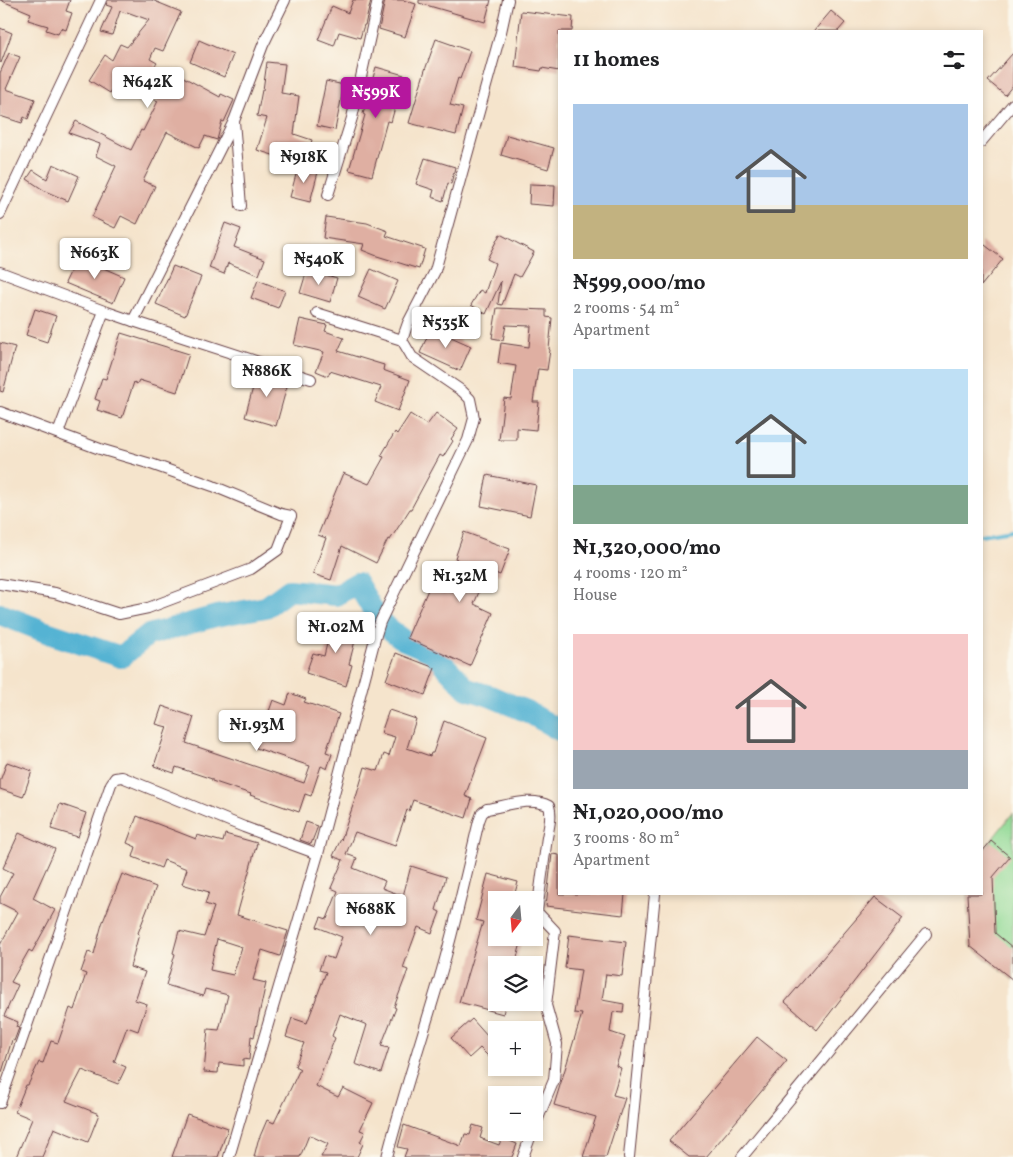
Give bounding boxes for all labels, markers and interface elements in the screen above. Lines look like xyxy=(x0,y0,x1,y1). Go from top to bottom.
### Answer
text: 11 homes xyxy=(573,46,660,75)
icon: filters xyxy=(940,46,968,74)
pin: ₦642K xyxy=(113,66,183,109)
text: ₦642K xyxy=(123,72,173,94)
pin: ₦599K xyxy=(341,76,411,119)
text: ₦599K xyxy=(352,82,400,104)
icon: home xyxy=(726,136,816,226)
pin: ₦918K xyxy=(269,142,339,184)
text: ₦918K xyxy=(280,147,328,169)
pin: ₦663K xyxy=(60,238,130,280)
text: ₦663K xyxy=(71,243,119,265)
pin: ₦540K xyxy=(284,244,354,286)
text: ₦540K xyxy=(294,249,344,271)
text: ₦599,000/mo xyxy=(573,269,706,298)
text: 2 rooms · 54 m² xyxy=(573,298,680,320)
pin: ₦535K xyxy=(411,306,481,349)
text: ₦535K xyxy=(423,312,469,334)
text: Apartment xyxy=(573,320,650,342)
pin: ₦886K xyxy=(232,356,302,398)
text: ₦886K xyxy=(242,361,292,383)
icon: home xyxy=(726,401,816,491)
text: ₦1,320,000/mo xyxy=(573,534,721,563)
pin: ₦1.32M xyxy=(419,560,501,603)
text: 4 rooms · 120 m² xyxy=(573,563,688,585)
text: ₦1.32M xyxy=(433,566,487,588)
text: House xyxy=(573,585,617,607)
pin: ₦1.02M xyxy=(295,612,377,654)
text: ₦1.02M xyxy=(308,617,364,639)
icon: home xyxy=(726,666,816,756)
pin: ₦1.93M xyxy=(216,710,298,752)
text: ₦1.93M xyxy=(230,715,284,737)
text: ₦1,020,000/mo xyxy=(573,799,724,828)
text: 3 rooms · 80 m² xyxy=(573,828,680,850)
text: Apartment xyxy=(573,850,650,872)
north arrow xyxy=(488,891,542,946)
map controls xyxy=(488,891,543,1141)
pin: ₦688K xyxy=(336,894,406,936)
text: ₦688K xyxy=(346,899,396,921)
button: layers xyxy=(488,956,543,1011)
button: + xyxy=(488,1021,543,1076)
button: − xyxy=(488,1086,543,1141)

